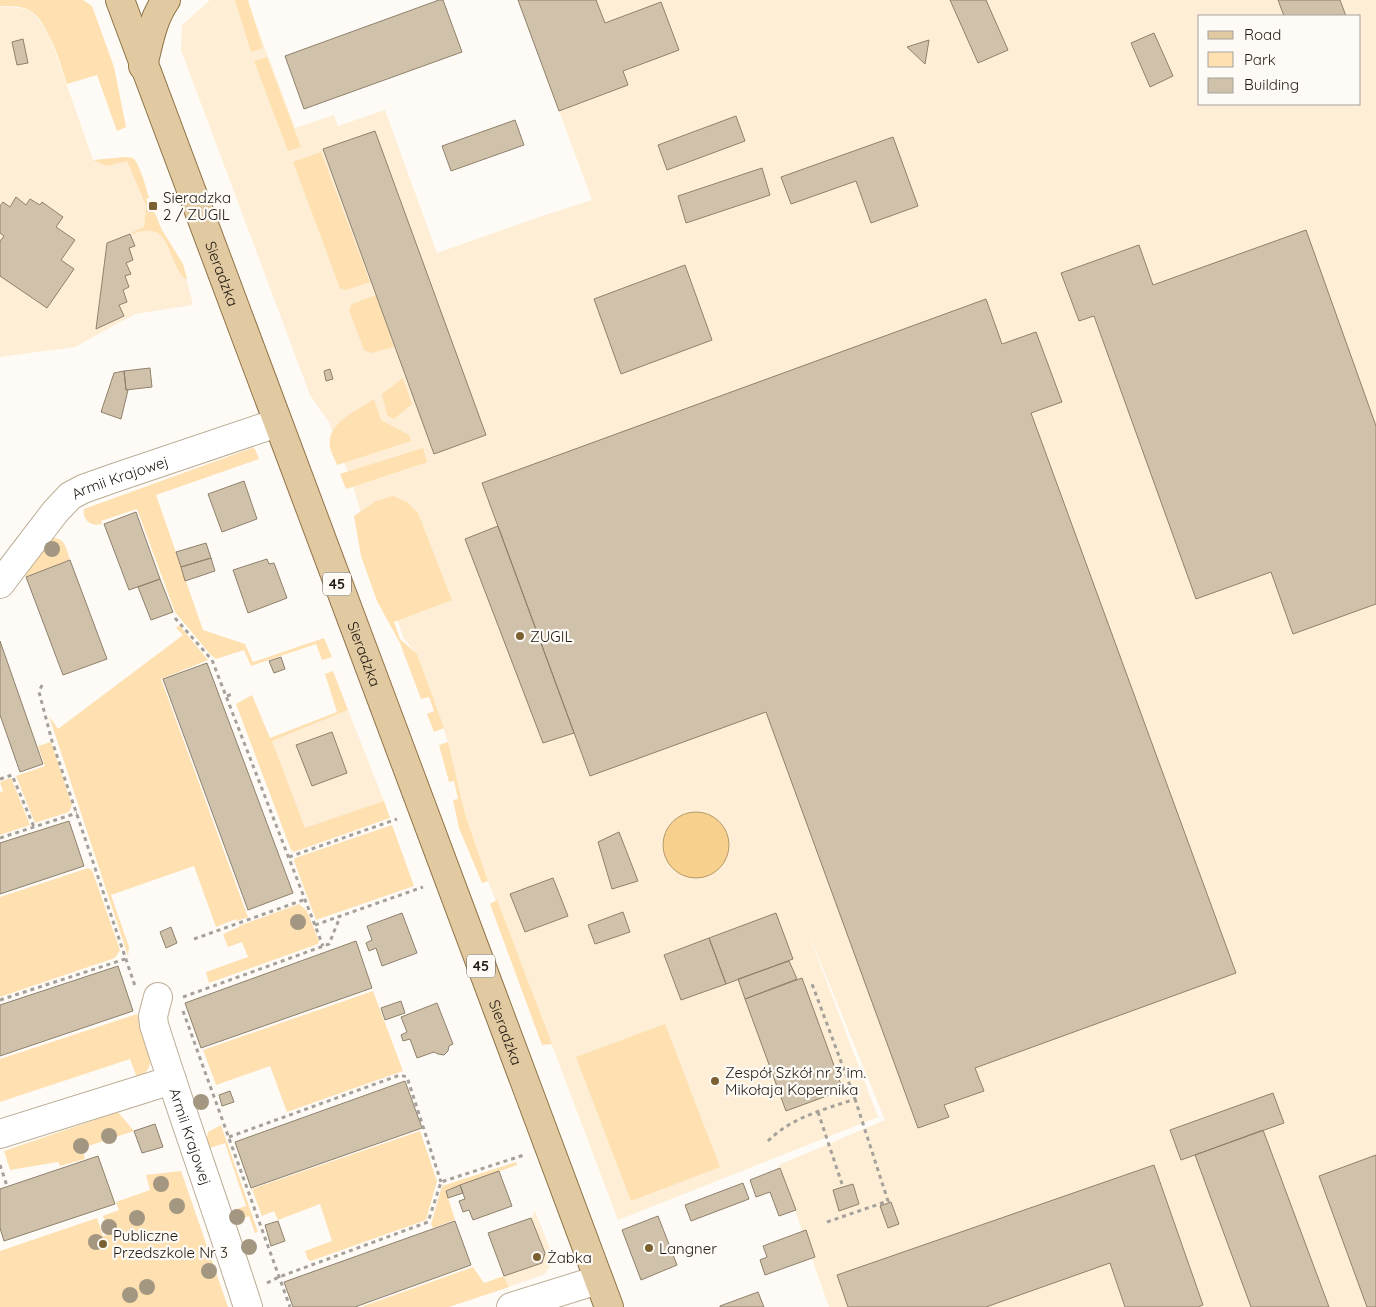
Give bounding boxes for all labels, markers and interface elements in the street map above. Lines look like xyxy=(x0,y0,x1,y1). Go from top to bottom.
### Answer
legend xyxy=(1198,15,1361,105)
text: Road xyxy=(1244,25,1281,44)
text: Park xyxy=(1244,50,1276,69)
text: Building xyxy=(1244,75,1299,94)
place label: Sieradzka 2 / ZUGIL xyxy=(163,188,231,224)
marker: Sieradzka 2 / ZUGIL xyxy=(147,200,159,212)
street label: Sieradzka xyxy=(201,238,243,309)
street label: Armii Krajowej xyxy=(68,451,171,503)
road number: 45 xyxy=(323,572,351,596)
street label: Sieradzka xyxy=(344,618,385,689)
place label: ZUGIL xyxy=(530,627,573,646)
marker: ZUGIL xyxy=(514,630,526,642)
road number: 45 xyxy=(467,954,495,978)
street label: Sieradzka xyxy=(485,997,527,1067)
place label: Zespół Szkół nr 3 im. Mikołaja Kopernika xyxy=(725,1063,866,1099)
marker: Zespół Szkół nr 3 im. Mikołaja Kopernika xyxy=(709,1075,721,1087)
street label: Armii Krajowej xyxy=(166,1085,216,1187)
place label: Publiczne Przedszkole Nr 3 xyxy=(113,1226,228,1262)
marker: Publiczne Przedszkole Nr 3 xyxy=(97,1238,109,1250)
place label: Langner xyxy=(659,1239,717,1258)
marker: Langner xyxy=(643,1242,655,1254)
place label: Żabka xyxy=(547,1248,592,1267)
marker: Żabka xyxy=(531,1251,543,1263)

